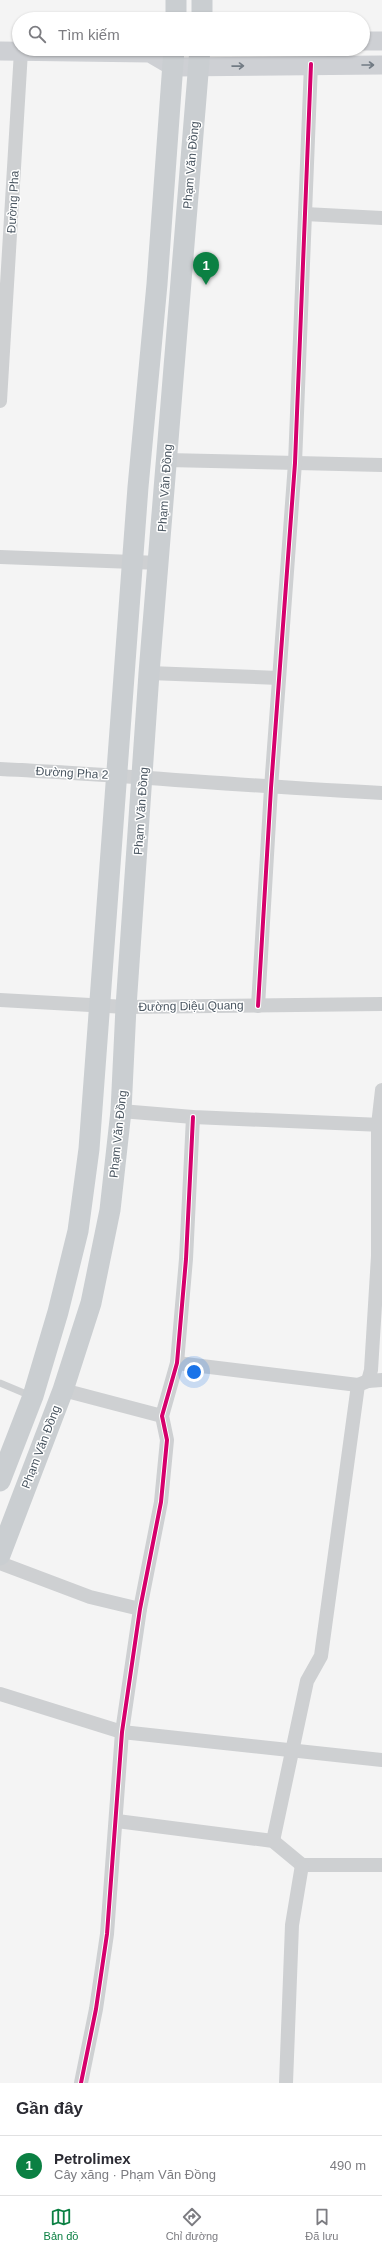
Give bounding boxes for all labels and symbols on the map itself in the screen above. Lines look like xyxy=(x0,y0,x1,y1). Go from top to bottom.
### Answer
one-way arrow xyxy=(361,61,374,69)
one-way arrow xyxy=(231,62,244,70)
street label: Phạm Văn Đồng xyxy=(180,121,202,209)
street label: Đường Pha xyxy=(4,170,22,234)
pin: 1 xyxy=(193,252,219,285)
street label: Phạm Văn Đồng xyxy=(155,444,175,532)
street label: Đường Pha 2 xyxy=(35,764,109,782)
street label: Phạm Văn Đồng xyxy=(131,767,151,855)
street label: Đường Diệu Quang xyxy=(138,998,244,1014)
street label: Phạm Văn Đồng xyxy=(106,1089,130,1179)
your location xyxy=(184,1362,204,1382)
street label: Phạm Văn Đồng xyxy=(19,1403,63,1491)

